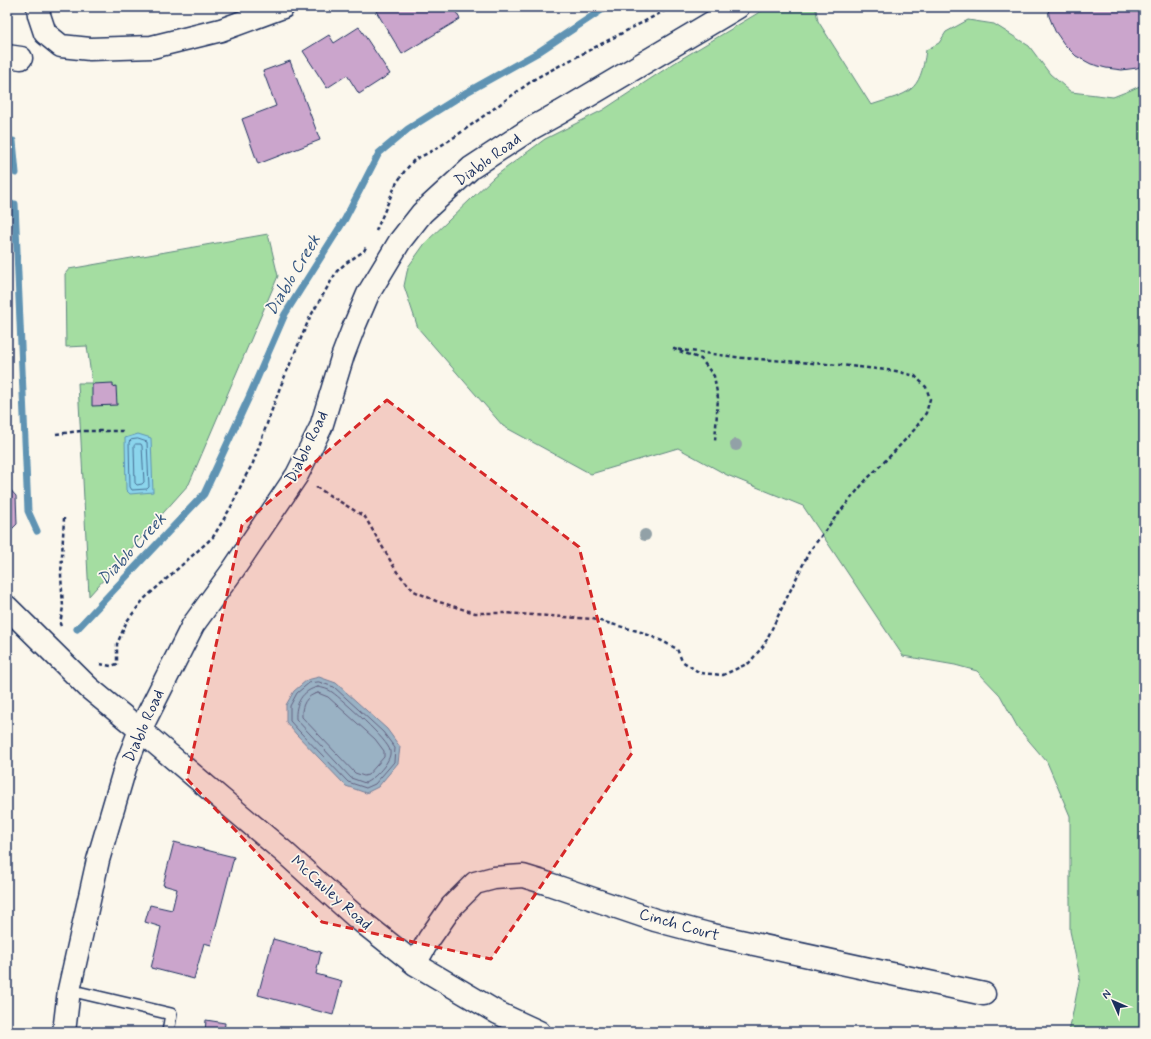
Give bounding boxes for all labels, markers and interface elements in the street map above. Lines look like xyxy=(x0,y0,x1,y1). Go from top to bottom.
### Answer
street label: Diablo Road xyxy=(450,129,526,191)
water label: Diablo Creek xyxy=(260,230,326,320)
street label: Diablo Road xyxy=(281,408,333,486)
water label: Diablo Creek xyxy=(93,508,171,590)
street label: Diablo Road xyxy=(119,686,169,766)
street label: McCauley Road xyxy=(286,851,376,935)
street label: Cinch Court xyxy=(636,904,722,947)
north arrow xyxy=(1093,981,1133,1021)
text: N xyxy=(1099,987,1114,1002)

